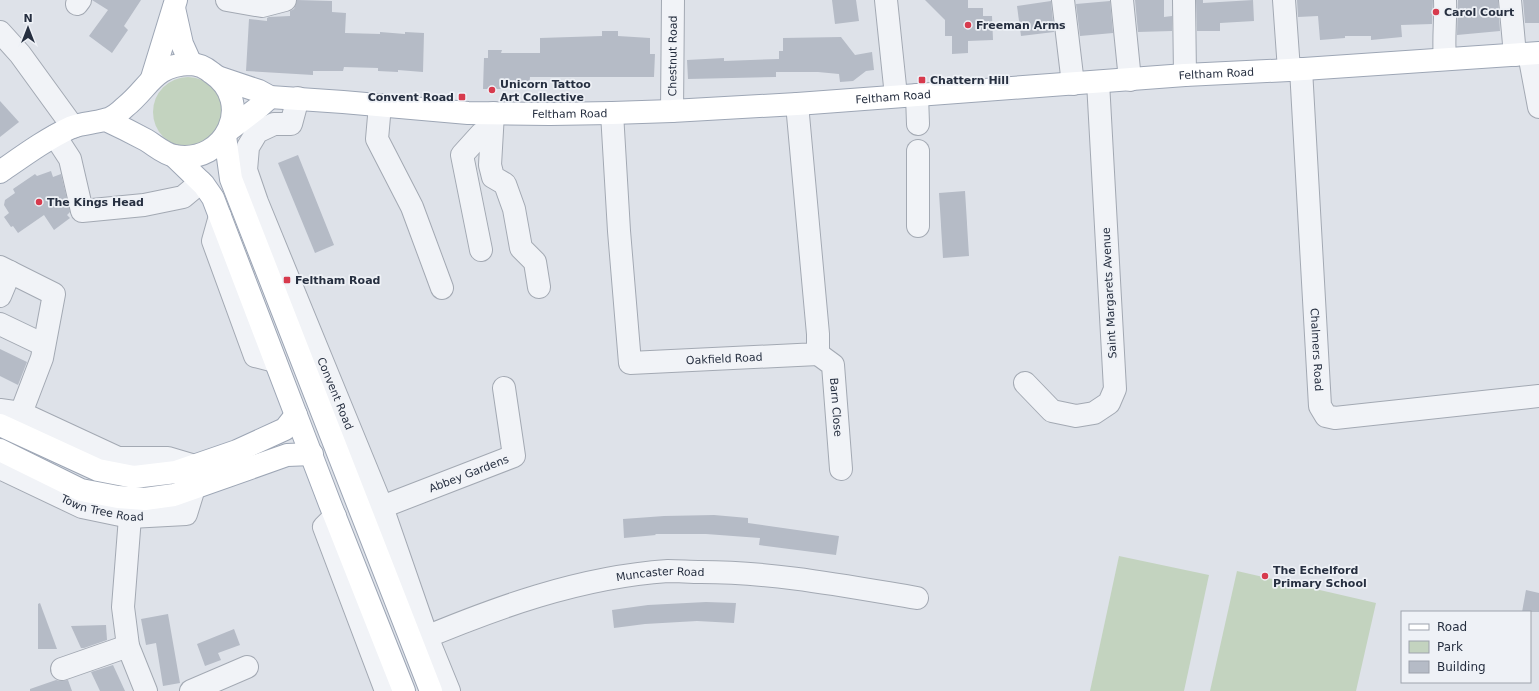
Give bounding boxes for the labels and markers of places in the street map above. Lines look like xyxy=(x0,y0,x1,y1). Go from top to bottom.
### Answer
place label: Carol Court xyxy=(1444,6,1514,19)
marker: Carol Court xyxy=(1431,7,1441,17)
place label: Freeman Arms xyxy=(976,19,1066,32)
marker: Freeman Arms xyxy=(963,20,973,30)
place label: Chattern Hill xyxy=(930,74,1009,87)
marker: Chattern Hill xyxy=(917,75,927,85)
place label: Unicorn Tattoo Art Collective xyxy=(500,78,591,104)
marker: Unicorn Tattoo Art Collective xyxy=(487,85,497,95)
place label: Convent Road xyxy=(368,91,454,104)
marker: Convent Road xyxy=(457,92,467,102)
place label: The Kings Head xyxy=(47,196,144,209)
marker: The Kings Head xyxy=(34,197,44,207)
place label: Feltham Road xyxy=(295,274,380,287)
marker: Feltham Road xyxy=(282,275,292,285)
place label: The Echelford Primary School xyxy=(1273,564,1367,590)
marker: The Echelford Primary School xyxy=(1260,571,1270,581)

